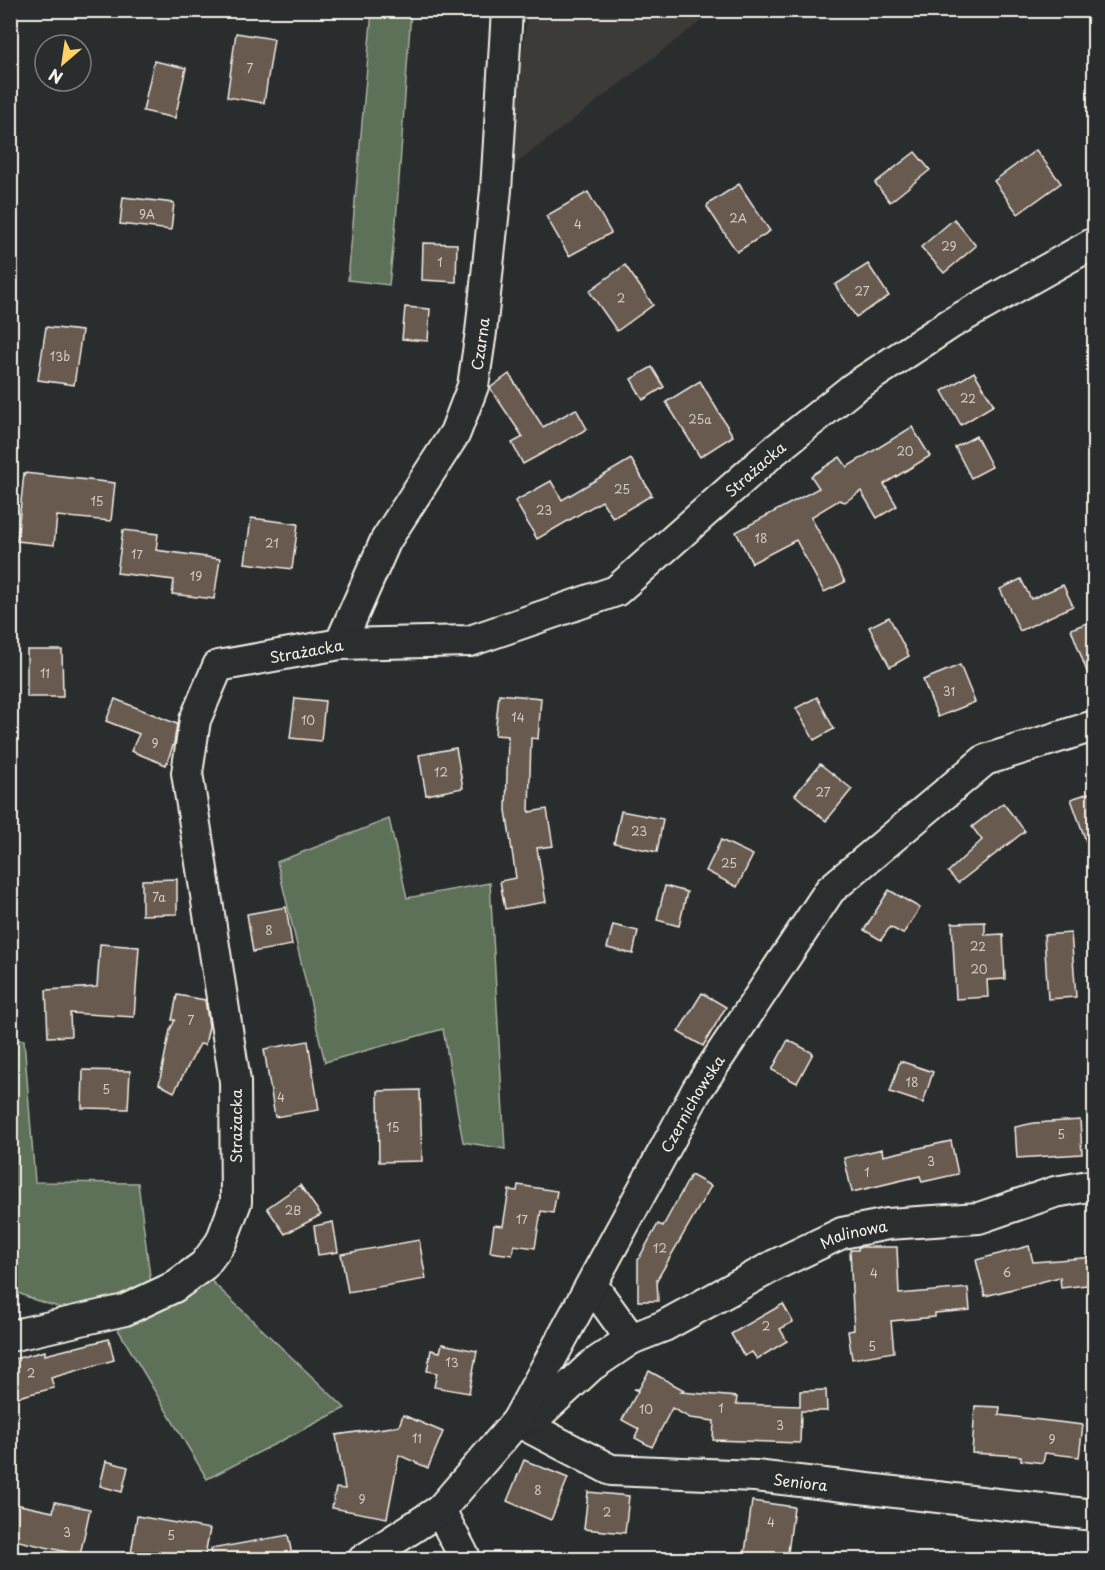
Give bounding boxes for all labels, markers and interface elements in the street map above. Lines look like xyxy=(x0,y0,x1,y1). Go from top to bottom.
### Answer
north arrow xyxy=(33,33,93,93)
house number: 7 xyxy=(247,59,254,77)
text: N xyxy=(44,63,67,91)
house number: 9A xyxy=(139,205,155,223)
house number: 2A xyxy=(729,209,747,227)
house number: 4 xyxy=(574,215,582,233)
house number: 29 xyxy=(941,237,957,255)
house number: 1 xyxy=(437,253,443,271)
house number: 27 xyxy=(855,282,870,300)
house number: 2 xyxy=(617,289,625,307)
street label: Czarna xyxy=(464,316,494,372)
house number: 13b xyxy=(50,347,70,365)
house number: 22 xyxy=(960,389,976,407)
house number: 25a xyxy=(688,410,712,428)
street label: Strażacka xyxy=(719,435,790,502)
house number: 20 xyxy=(896,442,914,460)
house number: 25 xyxy=(614,480,630,498)
house number: 15 xyxy=(90,492,104,510)
house number: 23 xyxy=(536,501,552,519)
house number: 18 xyxy=(755,529,767,547)
house number: 21 xyxy=(265,534,279,552)
house number: 17 xyxy=(131,545,143,563)
house number: 19 xyxy=(190,567,202,585)
street label: Strażacka xyxy=(267,632,345,668)
house number: 11 xyxy=(40,664,50,682)
house number: 31 xyxy=(943,682,955,700)
house number: 14 xyxy=(511,708,525,726)
house number: 10 xyxy=(301,711,315,729)
house number: 9 xyxy=(151,734,159,752)
house number: 12 xyxy=(434,763,448,781)
house number: 27 xyxy=(816,783,831,801)
house number: 23 xyxy=(631,822,647,840)
house number: 25 xyxy=(721,854,737,872)
house number: 7a xyxy=(152,888,166,906)
house number: 8 xyxy=(265,921,273,939)
house number: 22 xyxy=(970,937,986,955)
house number: 20 xyxy=(970,960,988,978)
house number: 7 xyxy=(188,1011,195,1029)
street label: Czernichowska xyxy=(654,1049,729,1156)
house number: 18 xyxy=(906,1073,918,1091)
house number: 5 xyxy=(102,1080,110,1098)
street label: Strażacka xyxy=(224,1088,247,1163)
house number: 4 xyxy=(277,1088,285,1106)
house number: 15 xyxy=(386,1118,400,1136)
house number: 5 xyxy=(1057,1125,1065,1143)
house number: 3 xyxy=(927,1152,935,1170)
house number: 1 xyxy=(864,1163,870,1181)
house number: 2B xyxy=(285,1201,301,1219)
house number: 17 xyxy=(516,1210,528,1228)
street label: Malinowa xyxy=(816,1213,890,1254)
house number: 12 xyxy=(653,1239,667,1257)
house number: 6 xyxy=(1003,1263,1011,1281)
house number: 4 xyxy=(870,1264,878,1282)
house number: 2 xyxy=(762,1317,770,1335)
house number: 5 xyxy=(868,1337,876,1355)
house number: 13 xyxy=(445,1353,459,1371)
house number: 2 xyxy=(27,1364,35,1382)
house number: 1 xyxy=(718,1399,724,1417)
house number: 10 xyxy=(639,1400,653,1418)
house number: 3 xyxy=(776,1416,784,1434)
house number: 11 xyxy=(412,1429,422,1447)
house number: 9 xyxy=(1048,1430,1056,1448)
street label: Seniora xyxy=(772,1467,830,1496)
house number: 8 xyxy=(534,1481,542,1499)
house number: 9 xyxy=(358,1490,366,1508)
house number: 2 xyxy=(603,1503,611,1521)
house number: 4 xyxy=(767,1513,775,1531)
house number: 3 xyxy=(63,1523,71,1541)
house number: 5 xyxy=(167,1526,175,1544)

